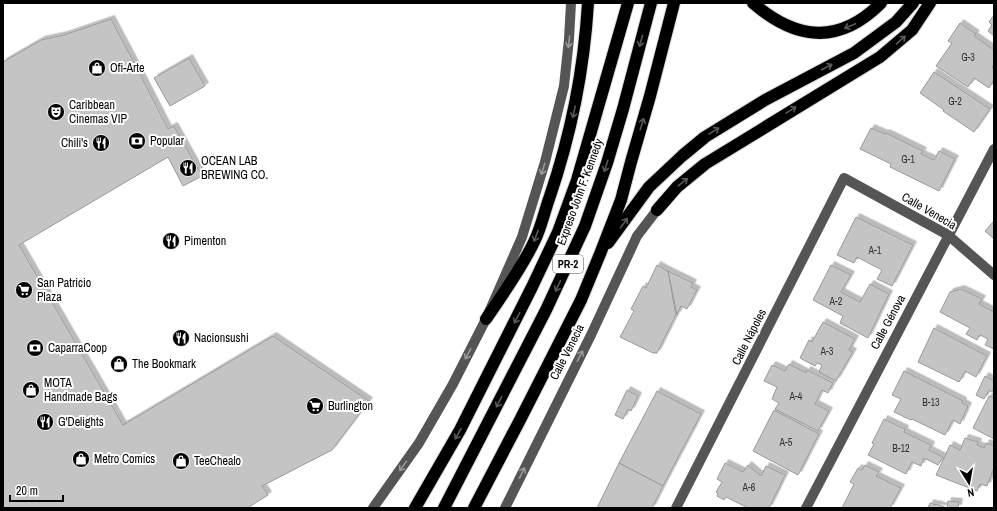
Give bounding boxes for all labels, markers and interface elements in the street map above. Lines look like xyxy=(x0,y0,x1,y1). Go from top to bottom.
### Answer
one-way arrow xyxy=(845,23,857,30)
one-way arrow xyxy=(637,34,644,47)
one-way arrow xyxy=(565,35,573,48)
one-way arrow xyxy=(895,36,906,45)
house number: G-3 xyxy=(961,51,975,64)
shop icon: Ofi-Arte xyxy=(87,58,107,78)
place label: Ofi-Arte xyxy=(110,60,144,76)
one-way arrow xyxy=(821,63,833,71)
house number: G-2 xyxy=(948,95,962,108)
place label: Caribbean Cinemas VIP xyxy=(69,97,127,127)
theatre icon: Caribbean Cinemas VIP xyxy=(46,102,66,122)
one-way arrow xyxy=(570,105,578,118)
one-way arrow xyxy=(785,106,797,114)
one-way arrow xyxy=(639,117,646,130)
one-way arrow xyxy=(708,127,720,135)
bank icon: Popular xyxy=(127,131,147,151)
restaurant icon: Chili's xyxy=(91,133,111,153)
place label: Popular xyxy=(150,133,185,149)
place label: Chili's xyxy=(61,135,88,151)
street label: Expreso John F. Kennedy xyxy=(553,137,607,247)
place label: OCEAN LAB BREWING CO. xyxy=(201,153,268,183)
house number: G-1 xyxy=(901,153,915,166)
restaurant icon: OCEAN LAB BREWING CO. xyxy=(178,158,198,178)
one-way arrow xyxy=(602,159,609,172)
one-way arrow xyxy=(539,162,546,175)
one-way arrow xyxy=(677,177,688,186)
street label: Calle Venecia xyxy=(899,189,960,233)
one-way arrow xyxy=(619,218,628,229)
one-way arrow xyxy=(531,230,539,242)
restaurant icon: Pimenton xyxy=(161,231,181,251)
place label: Pimenton xyxy=(184,233,226,249)
house number: A-1 xyxy=(868,244,882,257)
road number: PR-2 xyxy=(553,255,583,273)
place label: San Patricio Plaza xyxy=(37,275,91,305)
supermarket icon: San Patricio Plaza xyxy=(14,280,34,300)
one-way arrow xyxy=(554,280,561,292)
street label: Calle Génova xyxy=(867,291,909,352)
house number: A-2 xyxy=(829,295,843,308)
street label: Calle Nápoles xyxy=(728,306,770,368)
one-way arrow xyxy=(512,312,520,324)
street label: Calle Venecia xyxy=(546,321,588,383)
restaurant icon: Nacionsushi xyxy=(171,328,191,348)
place label: Nacionsushi xyxy=(194,330,249,346)
bank icon: CaparraCoop xyxy=(25,338,45,358)
place label: CaparraCoop xyxy=(48,340,107,356)
house number: A-3 xyxy=(820,345,834,358)
one-way arrow xyxy=(464,348,472,360)
one-way arrow xyxy=(577,351,584,363)
shop icon: The Bookmark xyxy=(109,354,129,374)
place label: The Bookmark xyxy=(132,356,196,372)
place label: MOTA Handmade Bags xyxy=(44,375,117,405)
shop icon: MOTA Handmade Bags xyxy=(21,380,41,400)
house number: A-4 xyxy=(789,390,803,403)
supermarket icon: Burlington xyxy=(305,396,325,416)
one-way arrow xyxy=(495,396,502,408)
house number: B-13 xyxy=(922,396,940,409)
place label: Burlington xyxy=(328,398,373,414)
restaurant icon: G'Delights xyxy=(35,412,55,432)
place label: G'Delights xyxy=(58,414,104,430)
one-way arrow xyxy=(453,428,461,440)
house number: A-5 xyxy=(779,436,793,449)
house number: B-12 xyxy=(892,442,910,455)
shop icon: Metro Comics xyxy=(71,449,91,469)
place label: Metro Comics xyxy=(94,451,155,467)
shop icon: TeeChealo xyxy=(171,451,191,471)
place label: TeeChealo xyxy=(194,453,241,469)
one-way arrow xyxy=(399,460,407,471)
north arrow xyxy=(949,463,989,503)
one-way arrow xyxy=(519,467,526,479)
scale bar xyxy=(10,477,63,503)
house number: A-6 xyxy=(742,481,756,494)
text: 20 m xyxy=(16,483,38,499)
text: N xyxy=(966,485,975,500)

